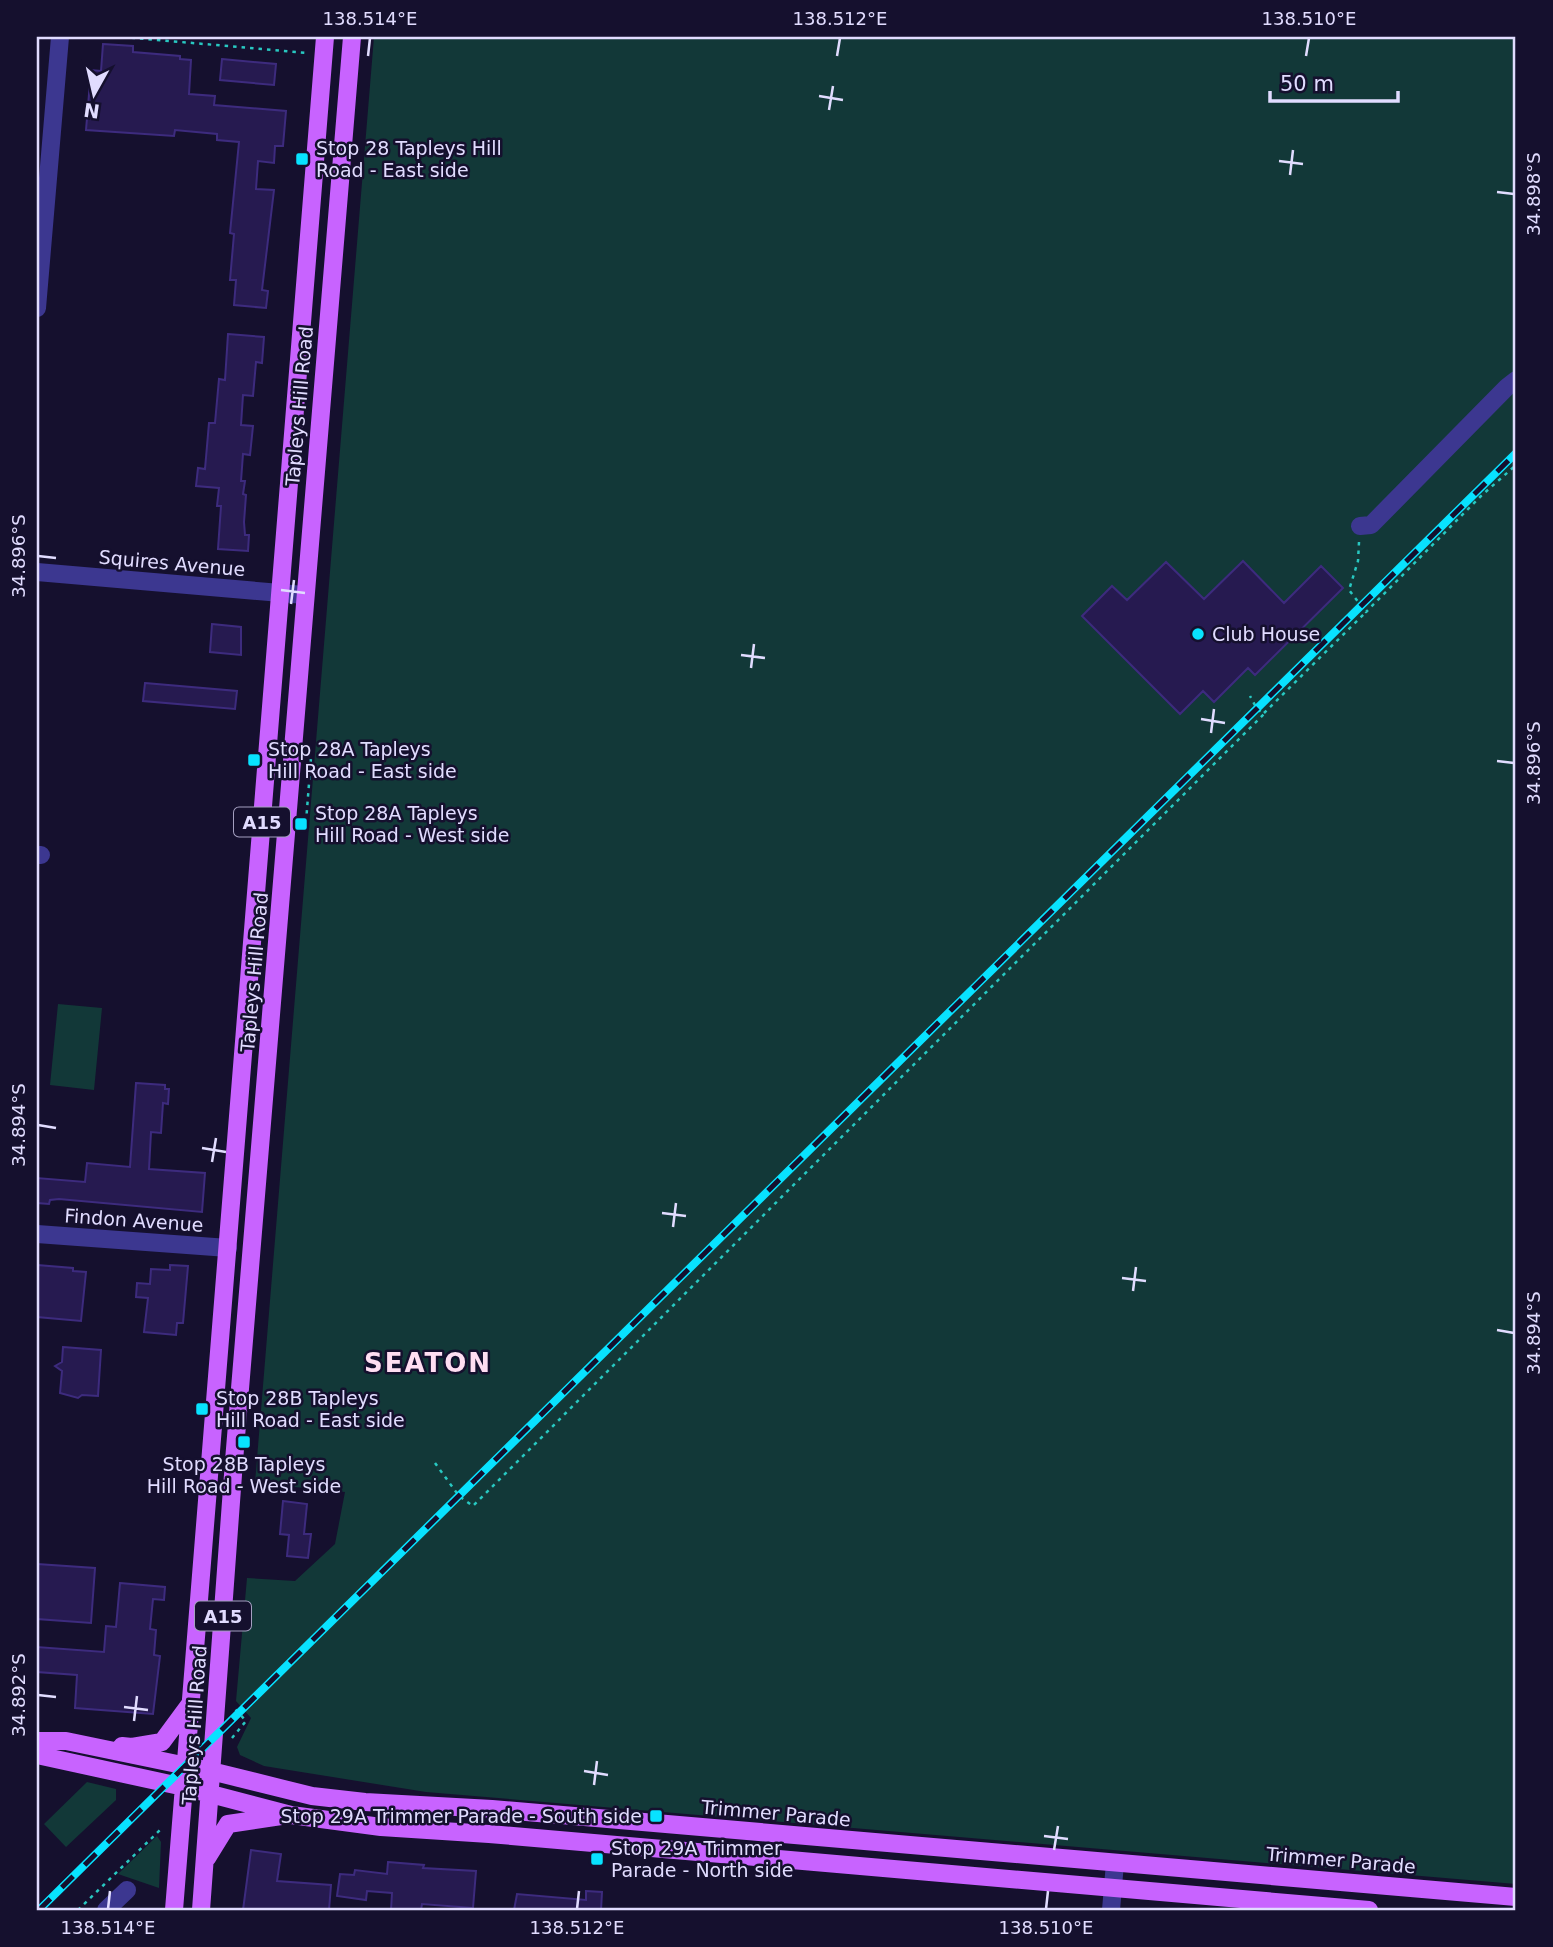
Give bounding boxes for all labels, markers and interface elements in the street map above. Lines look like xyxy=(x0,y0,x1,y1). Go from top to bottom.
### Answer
text: 138.514°E xyxy=(323,8,417,29)
text: 138.512°E xyxy=(793,8,887,29)
text: 138.510°E xyxy=(1262,8,1356,29)
north arrow xyxy=(60,60,130,130)
scale bar xyxy=(1270,60,1397,104)
text: 50 m xyxy=(1280,72,1334,96)
text: N xyxy=(82,99,101,123)
place label: Stop 28 Tapleys Hill Road - East side xyxy=(316,137,502,181)
marker: Stop 28 Tapleys Hill Road - East side xyxy=(294,151,310,167)
text: 34.898°S xyxy=(1523,152,1544,236)
street label: Tapleys Hill Road xyxy=(281,325,317,488)
text: 34.896°S xyxy=(8,514,29,598)
street label: Squires Avenue xyxy=(98,546,246,580)
place label: Club House xyxy=(1212,623,1320,645)
marker: Club House xyxy=(1190,626,1206,642)
text: 34.896°S xyxy=(1523,721,1544,805)
place label: Stop 28A Tapleys Hill Road - East side xyxy=(268,738,457,782)
marker: Stop 28A Tapleys Hill Road - East side xyxy=(246,752,262,768)
place label: Stop 28A Tapleys Hill Road - West side xyxy=(315,802,509,846)
road number: A15 xyxy=(234,808,290,836)
marker: Stop 28A Tapleys Hill Road - West side xyxy=(293,816,309,832)
street label: Tapleys Hill Road xyxy=(236,891,272,1054)
text: 34.894°S xyxy=(8,1083,29,1167)
street label: Findon Avenue xyxy=(64,1204,204,1236)
text: 34.894°S xyxy=(1523,1291,1544,1375)
district label: SEATON xyxy=(364,1348,492,1378)
place label: Stop 28B Tapleys Hill Road - East side xyxy=(216,1387,405,1431)
marker: Stop 28B Tapleys Hill Road - East side xyxy=(194,1401,210,1417)
marker: Stop 28B Tapleys Hill Road - West side xyxy=(236,1434,252,1450)
place label: Stop 28B Tapleys Hill Road - West side xyxy=(147,1453,341,1497)
road number: A15 xyxy=(195,1602,251,1630)
street label: Tapleys Hill Road xyxy=(177,1644,211,1807)
text: 34.892°S xyxy=(8,1653,29,1737)
street label: Trimmer Parade xyxy=(699,1795,852,1830)
place label: Stop 29A Trimmer Parade - South side xyxy=(281,1805,642,1827)
marker: Stop 29A Trimmer Parade - South side xyxy=(648,1808,664,1824)
place label: Stop 29A Trimmer Parade - North side xyxy=(611,1837,794,1881)
street label: Trimmer Parade xyxy=(1264,1842,1417,1877)
marker: Stop 29A Trimmer Parade - North side xyxy=(589,1851,605,1867)
text: 138.514°E xyxy=(61,1917,155,1938)
text: 138.512°E xyxy=(530,1917,624,1938)
text: 138.510°E xyxy=(999,1917,1093,1938)

